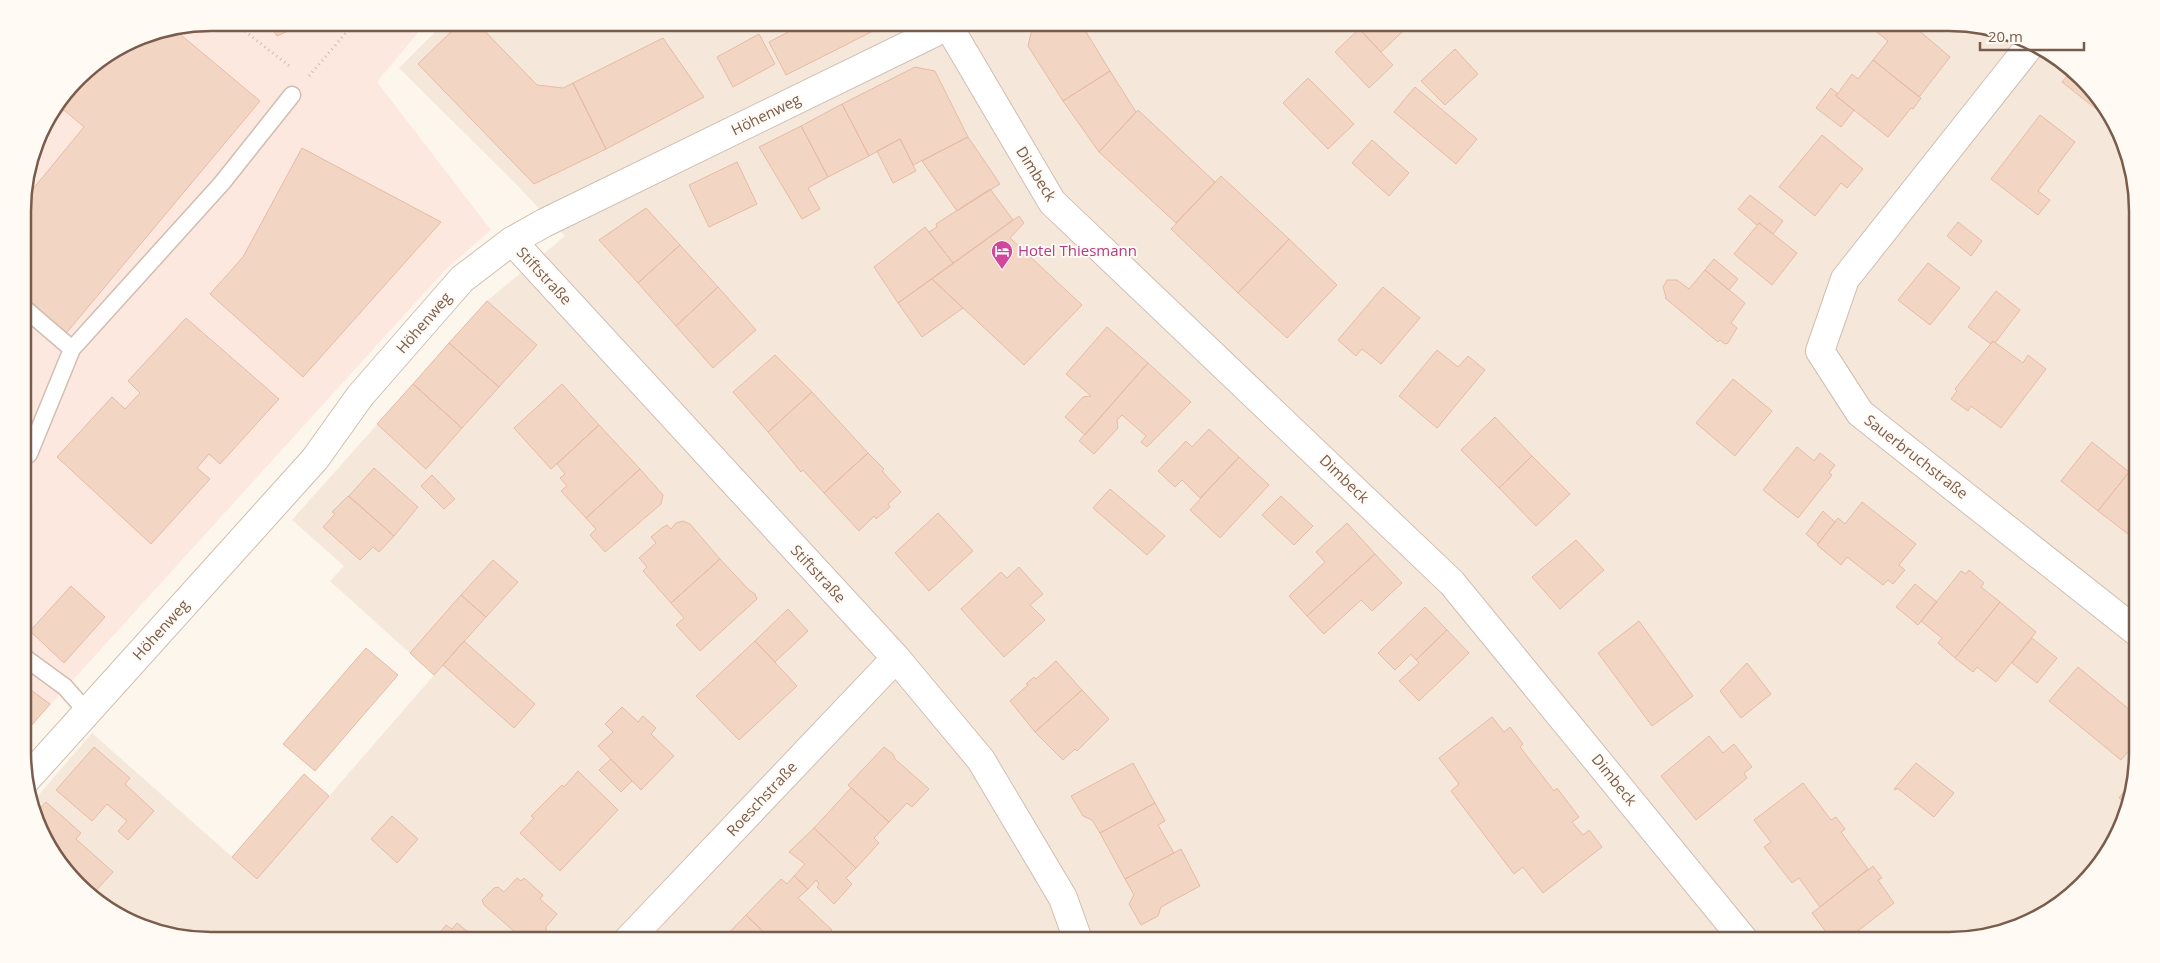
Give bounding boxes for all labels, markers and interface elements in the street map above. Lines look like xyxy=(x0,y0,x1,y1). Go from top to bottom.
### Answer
scale bar xyxy=(1980,20,2084,52)
text: 20 m xyxy=(1988,26,2023,46)
street label: Höhenweg xyxy=(727,89,804,140)
street label: Dimbeck xyxy=(1012,142,1062,205)
hotel icon: Hotel Thiesmann xyxy=(990,239,1014,270)
place label: Hotel Thiesmann xyxy=(1018,240,1137,260)
street label: Stiftstraße xyxy=(513,242,577,309)
street label: Höhenweg xyxy=(391,287,455,357)
street label: Sauerbruchstraße xyxy=(1861,410,1972,503)
street label: Dimbeck xyxy=(1316,450,1374,507)
street label: Stiftstraße xyxy=(787,540,851,607)
street label: Höhenweg xyxy=(128,595,193,664)
street label: Dimbeck xyxy=(1588,749,1642,810)
street label: Roeschstraße xyxy=(722,757,801,840)

